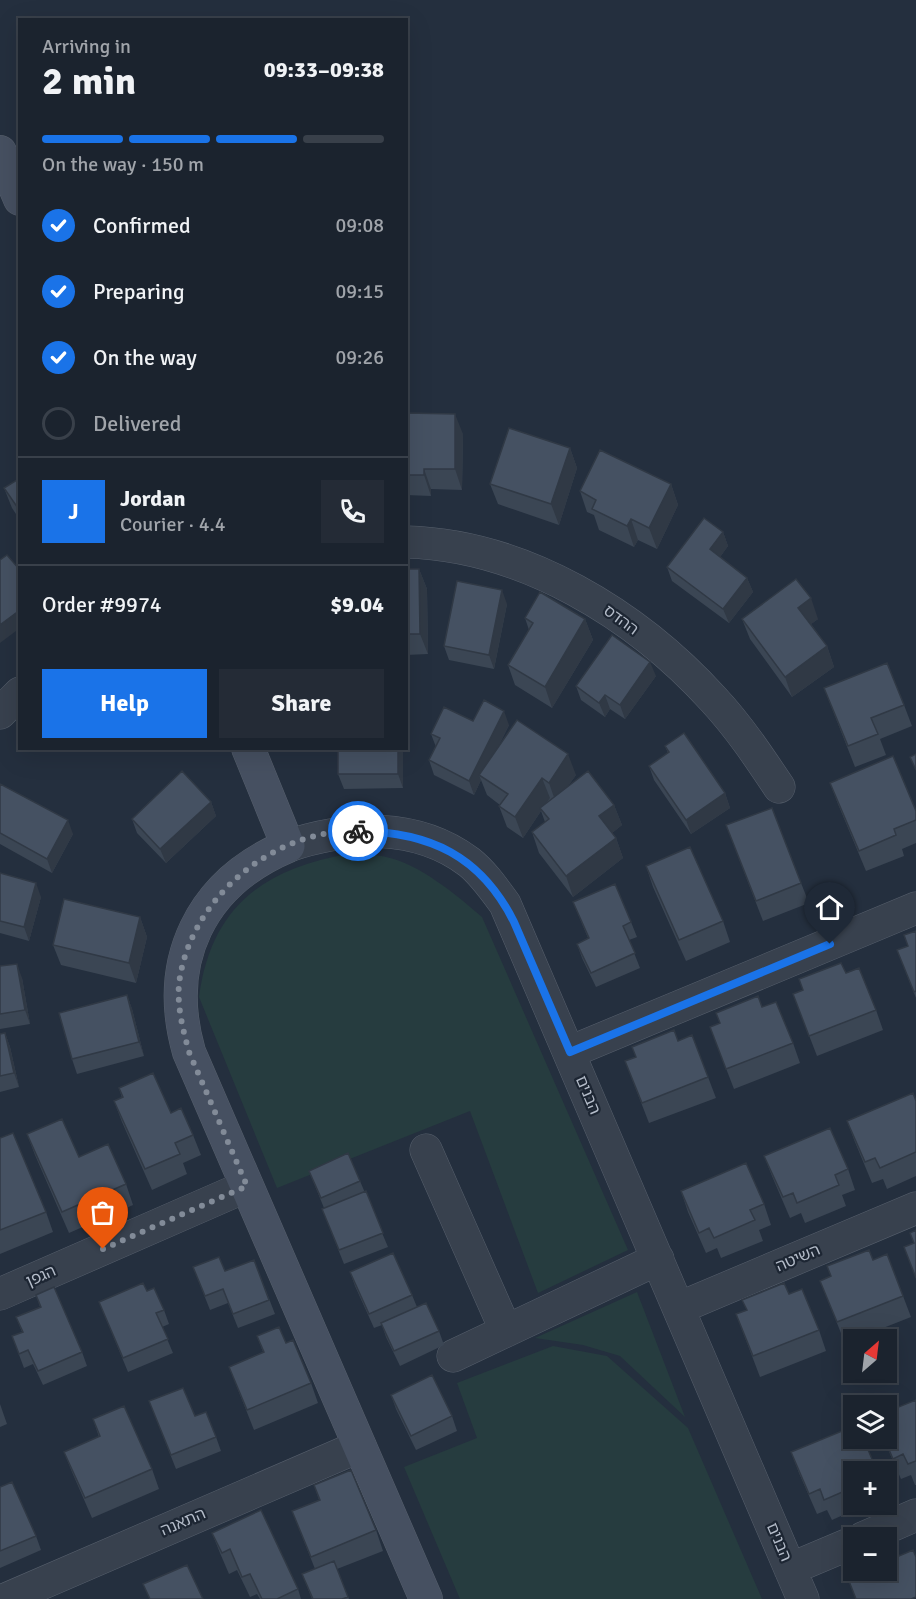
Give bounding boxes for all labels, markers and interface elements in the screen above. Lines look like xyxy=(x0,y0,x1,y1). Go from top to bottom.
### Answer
text: Arriving in xyxy=(42,34,131,59)
text: 09:33–09:38 xyxy=(264,56,384,83)
text: 2 min xyxy=(42,57,136,105)
text: On the way · 150 m xyxy=(42,152,204,177)
icon: check xyxy=(42,209,75,242)
text: Confirmed xyxy=(93,212,191,239)
text: 09:08 xyxy=(335,213,384,238)
icon: check xyxy=(42,275,75,308)
text: Preparing xyxy=(93,278,185,305)
text: 09:15 xyxy=(335,279,384,304)
icon: check xyxy=(42,341,75,374)
text: On the way xyxy=(93,344,197,371)
text: 09:26 xyxy=(335,345,384,370)
text: Delivered xyxy=(93,410,181,437)
button: phone xyxy=(321,480,384,543)
text: Jordan xyxy=(120,485,186,512)
text: J xyxy=(68,498,79,525)
text: Courier · 4.4 xyxy=(120,512,226,537)
text: Order #9974 xyxy=(42,591,162,618)
text: $9.04 xyxy=(330,591,384,618)
street label: ההדס xyxy=(600,601,642,639)
button: Help xyxy=(42,669,207,738)
button: Share xyxy=(219,669,384,738)
courier xyxy=(328,801,388,861)
icon: bike xyxy=(342,815,375,848)
pin xyxy=(804,882,855,944)
icon: home xyxy=(813,891,846,924)
street label: הבנים xyxy=(571,1073,605,1117)
pin xyxy=(77,1187,128,1249)
icon: bag xyxy=(86,1196,119,1229)
street label: השיטה xyxy=(773,1240,823,1276)
street label: הגפן xyxy=(23,1261,59,1291)
north arrow xyxy=(843,1329,897,1383)
map controls xyxy=(843,1329,897,1581)
button: layers xyxy=(843,1395,897,1449)
button: + xyxy=(843,1461,897,1515)
street label: התאנה xyxy=(157,1504,209,1540)
street label: הבנים xyxy=(762,1520,796,1564)
button: − xyxy=(843,1527,897,1581)

